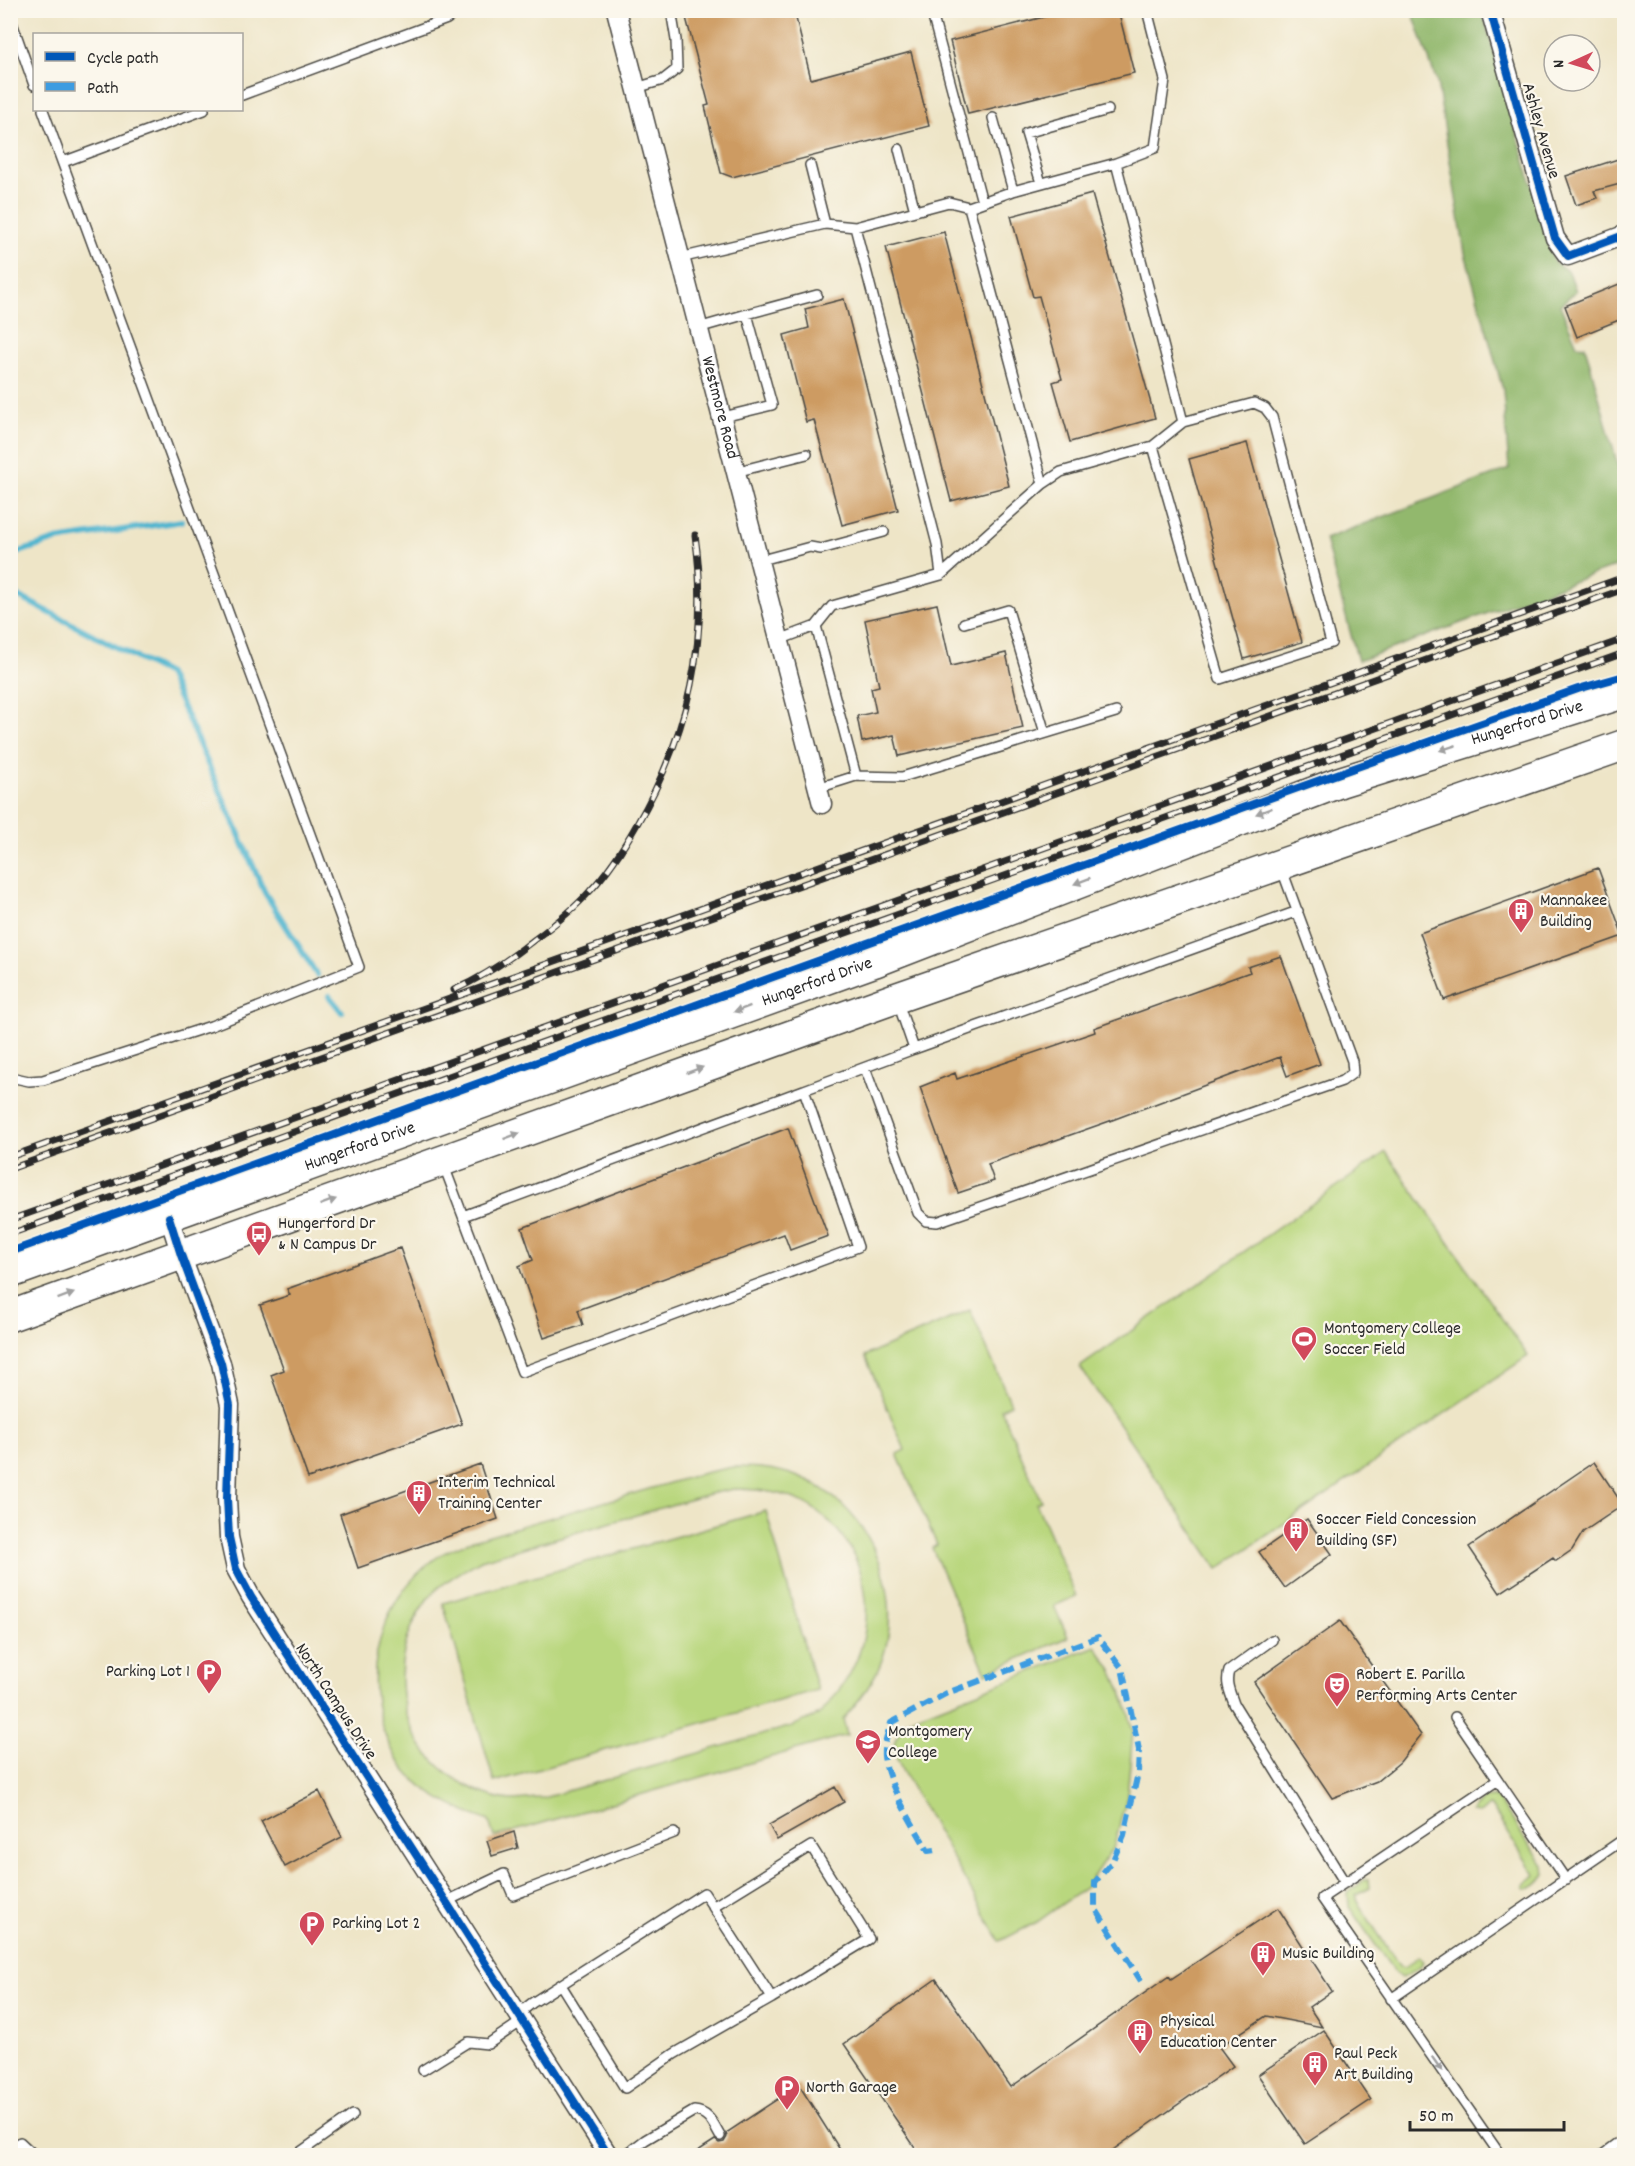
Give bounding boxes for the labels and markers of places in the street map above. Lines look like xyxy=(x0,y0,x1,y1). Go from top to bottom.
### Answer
place label: Mannakee Building xyxy=(1540,889,1607,935)
building icon: Mannakee Building xyxy=(1506,896,1536,934)
place label: Hungerford Dr & N Campus Dr xyxy=(278,1212,377,1258)
bus stop icon: Hungerford Dr & N Campus Dr xyxy=(244,1219,274,1257)
place label: Montgomery College Soccer Field xyxy=(1324,1317,1461,1363)
sports icon: Montgomery College Soccer Field xyxy=(1289,1324,1319,1362)
place label: Interim Technical Training Center xyxy=(438,1471,556,1517)
building icon: Interim Technical Training Center xyxy=(404,1478,434,1516)
place label: Soccer Field Concession Building (SF) xyxy=(1316,1508,1476,1554)
building icon: Soccer Field Concession Building (SF) xyxy=(1281,1515,1311,1553)
parking icon: Parking Lot 1 xyxy=(194,1657,224,1695)
place label: Parking Lot 1 xyxy=(106,1660,190,1685)
place label: Robert E. Parilla Performing Arts Center xyxy=(1356,1663,1517,1709)
theatre icon: Robert E. Parilla Performing Arts Center xyxy=(1322,1670,1352,1708)
place label: Montgomery College xyxy=(888,1720,972,1766)
school or university icon: Montgomery College xyxy=(853,1727,883,1765)
parking icon: Parking Lot 2 xyxy=(297,1909,327,1947)
place label: Parking Lot 2 xyxy=(332,1912,420,1937)
building icon: Music Building xyxy=(1248,1939,1278,1977)
place label: Music Building xyxy=(1282,1942,1374,1967)
place label: Physical Education Center xyxy=(1160,2010,1277,2056)
building icon: Physical Education Center xyxy=(1125,2017,1155,2055)
place label: Paul Peck Art Building xyxy=(1334,2042,1413,2088)
building icon: Paul Peck Art Building xyxy=(1300,2049,1330,2087)
parking icon: North Garage xyxy=(772,2073,802,2111)
place label: North Garage xyxy=(806,2076,897,2101)

